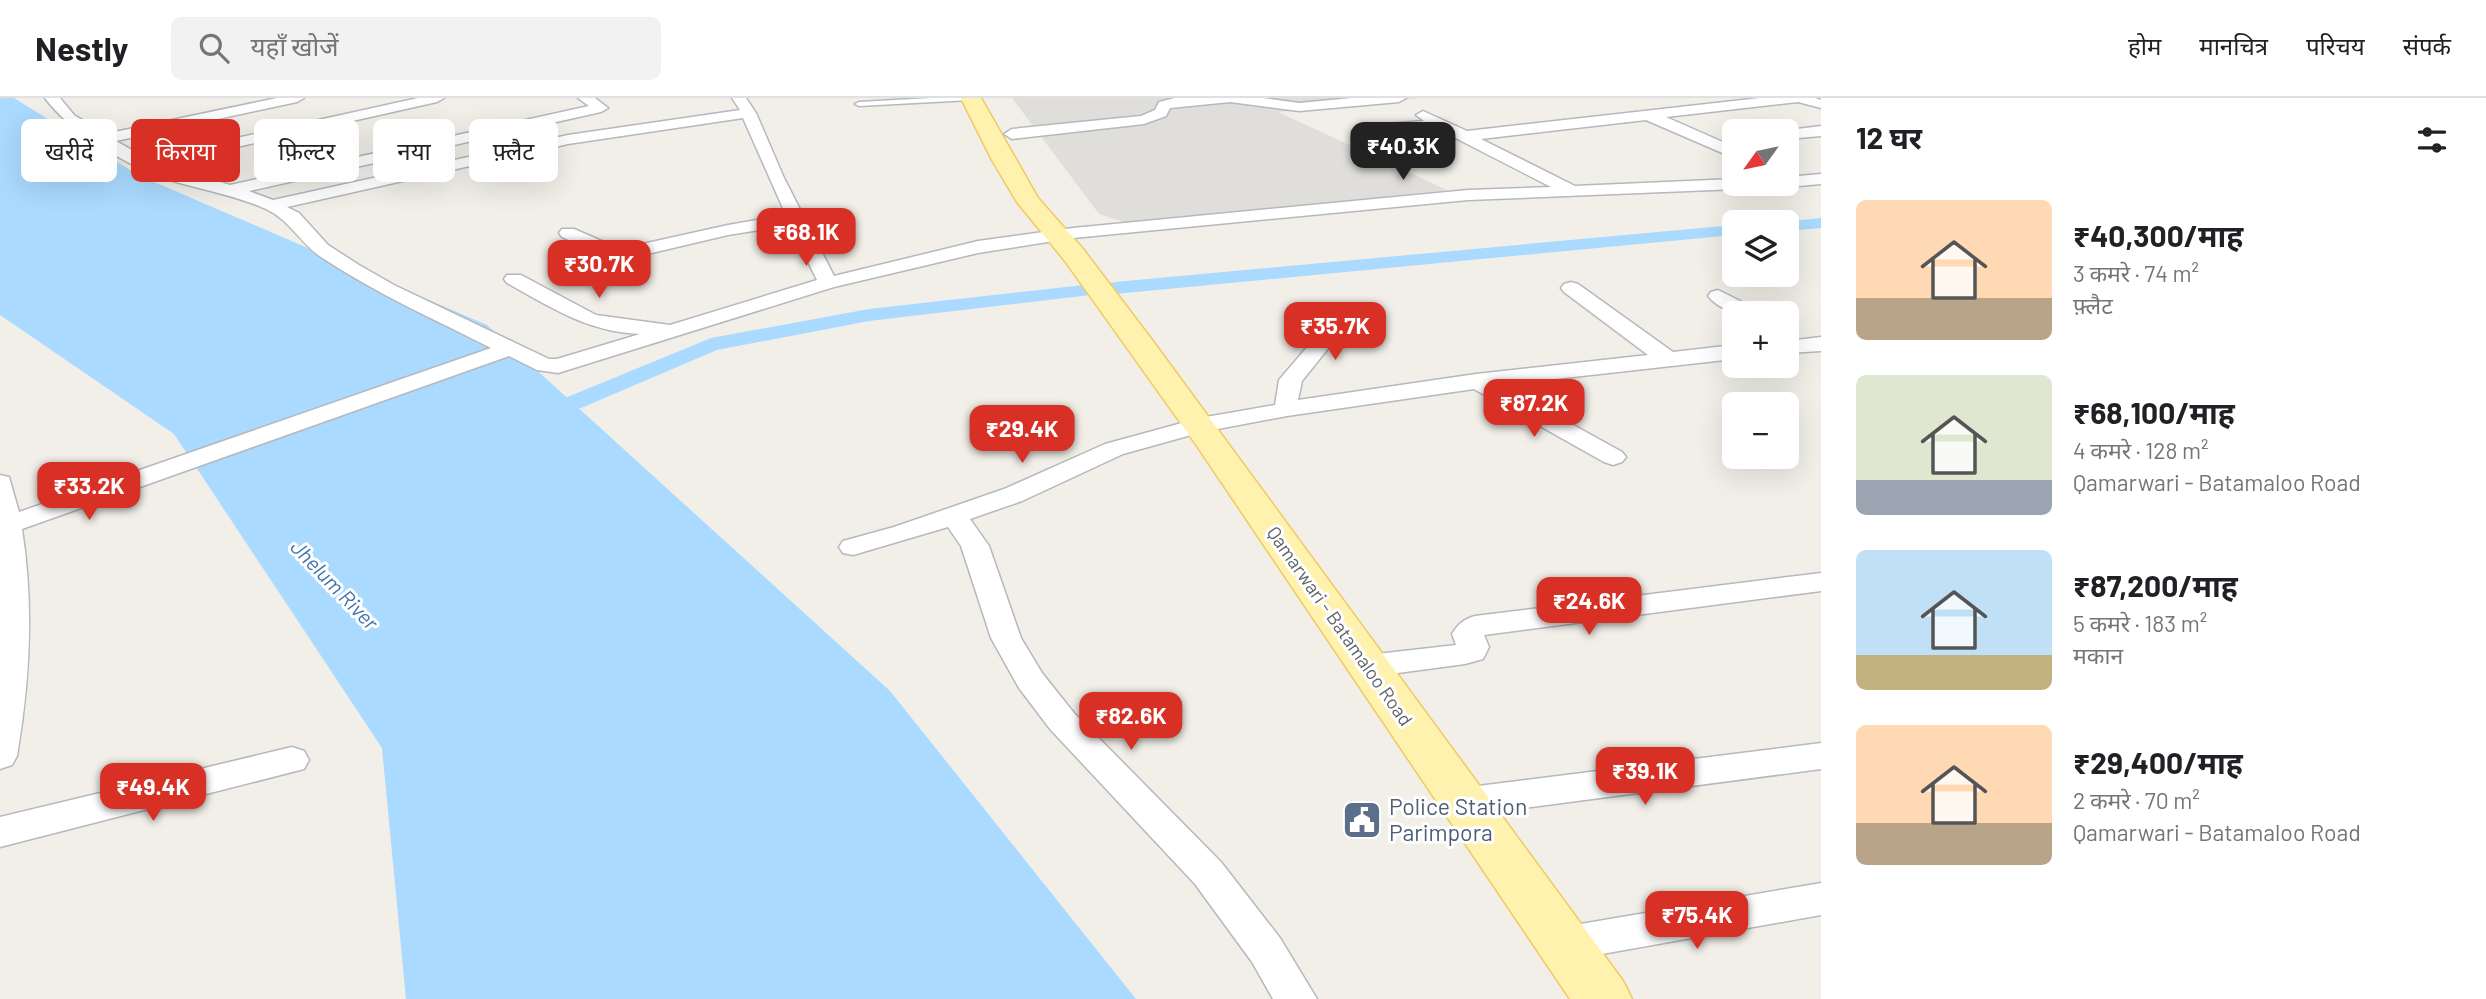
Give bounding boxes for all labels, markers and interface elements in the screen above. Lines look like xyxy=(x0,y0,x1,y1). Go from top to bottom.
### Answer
search box xyxy=(171,17,661,80)
text: Nestly xyxy=(35,28,129,68)
icon: search xyxy=(195,29,233,67)
text: यहाँ खोजें xyxy=(251,30,339,61)
text: होम xyxy=(2128,31,2161,60)
text: मानचित्र xyxy=(2199,31,2268,60)
text: परिचय xyxy=(2306,31,2365,60)
text: संपर्क xyxy=(2403,31,2451,60)
chip: खरीदें xyxy=(21,119,117,182)
chip: किराया xyxy=(131,119,240,182)
chip: फ़िल्टर xyxy=(254,119,359,182)
chip: नया xyxy=(373,119,455,182)
chip: फ़्लैट xyxy=(469,119,558,182)
north arrow xyxy=(1722,119,1799,196)
map controls xyxy=(1722,119,1799,469)
text: 12 घर xyxy=(1856,119,1922,155)
icon: filters xyxy=(2413,121,2451,159)
pin: ₹40.3K xyxy=(1346,122,1460,182)
text: ₹40.3K xyxy=(1366,131,1440,159)
pin: ₹68.1K xyxy=(749,208,863,268)
button: layers xyxy=(1722,210,1799,287)
text: ₹68.1K xyxy=(773,217,839,245)
text: ₹40,300/माह xyxy=(2073,217,2243,253)
icon: home xyxy=(1912,228,1996,312)
pin: ₹30.7K xyxy=(542,240,656,300)
text: ₹30.7K xyxy=(564,249,634,277)
text: 3 कमरे · 74 m² xyxy=(2073,259,2199,287)
text: फ़्लैट xyxy=(2073,291,2113,319)
button: + xyxy=(1722,301,1799,378)
pin: ₹35.7K xyxy=(1278,302,1392,362)
text: ₹35.7K xyxy=(1300,311,1370,339)
pin: ₹87.2K xyxy=(1477,380,1591,439)
text: ₹87.2K xyxy=(1500,388,1568,416)
button: − xyxy=(1722,392,1799,469)
text: ₹68,100/माह xyxy=(2073,394,2235,430)
icon: home xyxy=(1912,403,1996,487)
pin: ₹29.4K xyxy=(965,406,1079,465)
text: ₹29.4K xyxy=(986,414,1058,442)
text: 4 कमरे · 128 m² xyxy=(2073,436,2209,464)
pin: ₹33.2K xyxy=(32,462,146,522)
text: Qamarwari - Batamaloo Road xyxy=(2073,468,2361,496)
text: ₹33.2K xyxy=(53,471,125,499)
street label: Qamarwari - Batamaloo Road xyxy=(1263,522,1418,730)
water label: Jhelum River xyxy=(286,534,385,635)
text: ₹87,200/माह xyxy=(2073,567,2238,603)
pin: ₹24.6K xyxy=(1532,578,1646,637)
icon: home xyxy=(1912,578,1996,662)
text: ₹24.6K xyxy=(1553,586,1625,614)
text: 5 कमरे · 183 m² xyxy=(2073,609,2207,637)
text: मकान xyxy=(2073,641,2123,669)
pin: ₹82.6K xyxy=(1074,692,1188,752)
text: ₹82.6K xyxy=(1095,701,1167,729)
text: ₹29,400/माह xyxy=(2073,744,2243,780)
pin: ₹39.1K xyxy=(1588,748,1702,807)
icon: home xyxy=(1912,753,1996,837)
text: ₹39.1K xyxy=(1612,756,1678,784)
pin: ₹49.4K xyxy=(96,764,210,823)
text: ₹49.4K xyxy=(116,772,190,800)
text: 2 कमरे · 70 m² xyxy=(2073,786,2200,814)
place label: Police Station Parimpora xyxy=(1389,792,1527,846)
public building icon: Police Station Parimpora xyxy=(1341,799,1383,841)
text: Qamarwari - Batamaloo Road xyxy=(2073,818,2361,846)
pin: ₹75.4K xyxy=(1640,892,1754,951)
text: ₹75.4K xyxy=(1661,900,1733,928)

